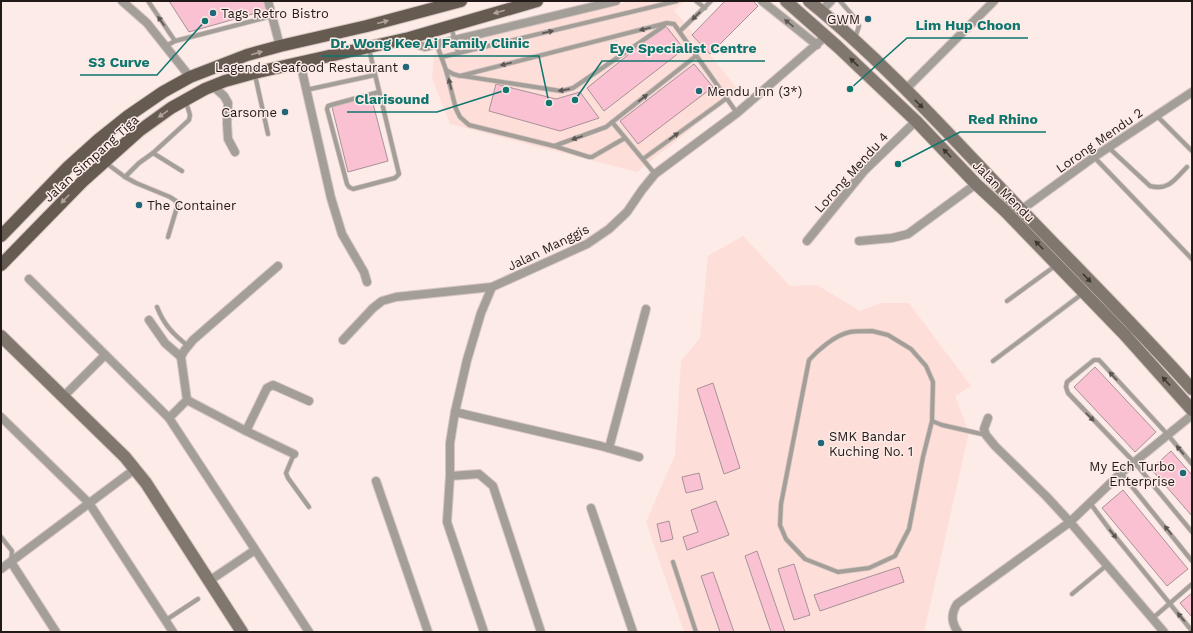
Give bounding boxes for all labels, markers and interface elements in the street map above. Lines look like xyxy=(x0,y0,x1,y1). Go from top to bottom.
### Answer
place label: Tags Retro Bistro xyxy=(221,6,329,21)
marker: Tags Retro Bistro xyxy=(208,8,218,18)
one-way arrow xyxy=(493,9,505,15)
one-way arrow xyxy=(691,11,701,21)
place label: GWM xyxy=(827,12,860,27)
callout: Lim Hup Choon xyxy=(907,12,1028,38)
marker: GWM xyxy=(863,14,873,24)
one-way arrow xyxy=(157,16,165,26)
text: Lim Hup Choon xyxy=(915,17,1021,33)
one-way arrow xyxy=(377,19,389,25)
one-way arrow xyxy=(784,19,795,27)
one-way arrow xyxy=(639,26,651,32)
one-way arrow xyxy=(541,28,554,34)
callout: Dr. Wong Kee Ai Family Clinic xyxy=(322,30,539,56)
text: Dr. Wong Kee Ai Family Clinic xyxy=(330,35,530,51)
callout: Eye Specialist Centre xyxy=(602,35,765,61)
text: Eye Specialist Centre xyxy=(609,40,757,56)
callout: S3 Curve xyxy=(80,49,157,75)
one-way arrow xyxy=(251,50,263,56)
text: S3 Curve xyxy=(88,54,150,70)
one-way arrow xyxy=(849,58,859,67)
place label: Lagenda Seafood Restaurant xyxy=(215,60,399,75)
marker: Lagenda Seafood Restaurant xyxy=(401,62,411,72)
one-way arrow xyxy=(500,62,512,68)
one-way arrow xyxy=(446,78,452,90)
place label: Mendu Inn (3*) xyxy=(707,84,802,99)
callout: Clarisound xyxy=(347,86,437,112)
marker: Mendu Inn (3*) xyxy=(694,86,704,96)
one-way arrow xyxy=(558,87,571,93)
text: Clarisound xyxy=(355,91,429,107)
one-way arrow xyxy=(637,94,648,102)
one-way arrow xyxy=(914,99,924,109)
place label: Carsome xyxy=(221,105,277,120)
street label: Lorong Mendu 2 xyxy=(1053,105,1146,176)
callout: Red Rhino xyxy=(960,106,1046,132)
marker: Carsome xyxy=(280,107,290,117)
one-way arrow xyxy=(157,110,168,118)
street label: Jalan Simpang Tiga xyxy=(41,111,142,205)
text: Red Rhino xyxy=(968,111,1038,127)
street label: Lorong Mendu 4 xyxy=(811,129,891,216)
one-way arrow xyxy=(669,132,679,140)
one-way arrow xyxy=(570,135,582,141)
one-way arrow xyxy=(942,148,952,158)
street label: Jalan Mendu xyxy=(970,157,1038,225)
one-way arrow xyxy=(60,194,70,204)
place label: The Container xyxy=(147,198,236,213)
marker: The Container xyxy=(134,200,144,210)
street label: Jalan Manggis xyxy=(505,221,592,274)
one-way arrow xyxy=(1034,240,1043,250)
one-way arrow xyxy=(1082,273,1092,283)
one-way arrow xyxy=(1109,371,1118,381)
one-way arrow xyxy=(1161,376,1171,386)
one-way arrow xyxy=(1086,412,1095,422)
place label: SMK Bandar Kuching No. 1 xyxy=(829,429,913,459)
marker: SMK Bandar Kuching No. 1 xyxy=(816,438,826,448)
one-way arrow xyxy=(1176,444,1185,455)
place label: My Ech Turbo Enterprise xyxy=(1089,459,1175,489)
marker: My Ech Turbo Enterprise xyxy=(1178,468,1188,478)
one-way arrow xyxy=(1163,525,1172,536)
one-way arrow xyxy=(1109,528,1118,539)
one-way arrow xyxy=(1176,612,1185,623)

